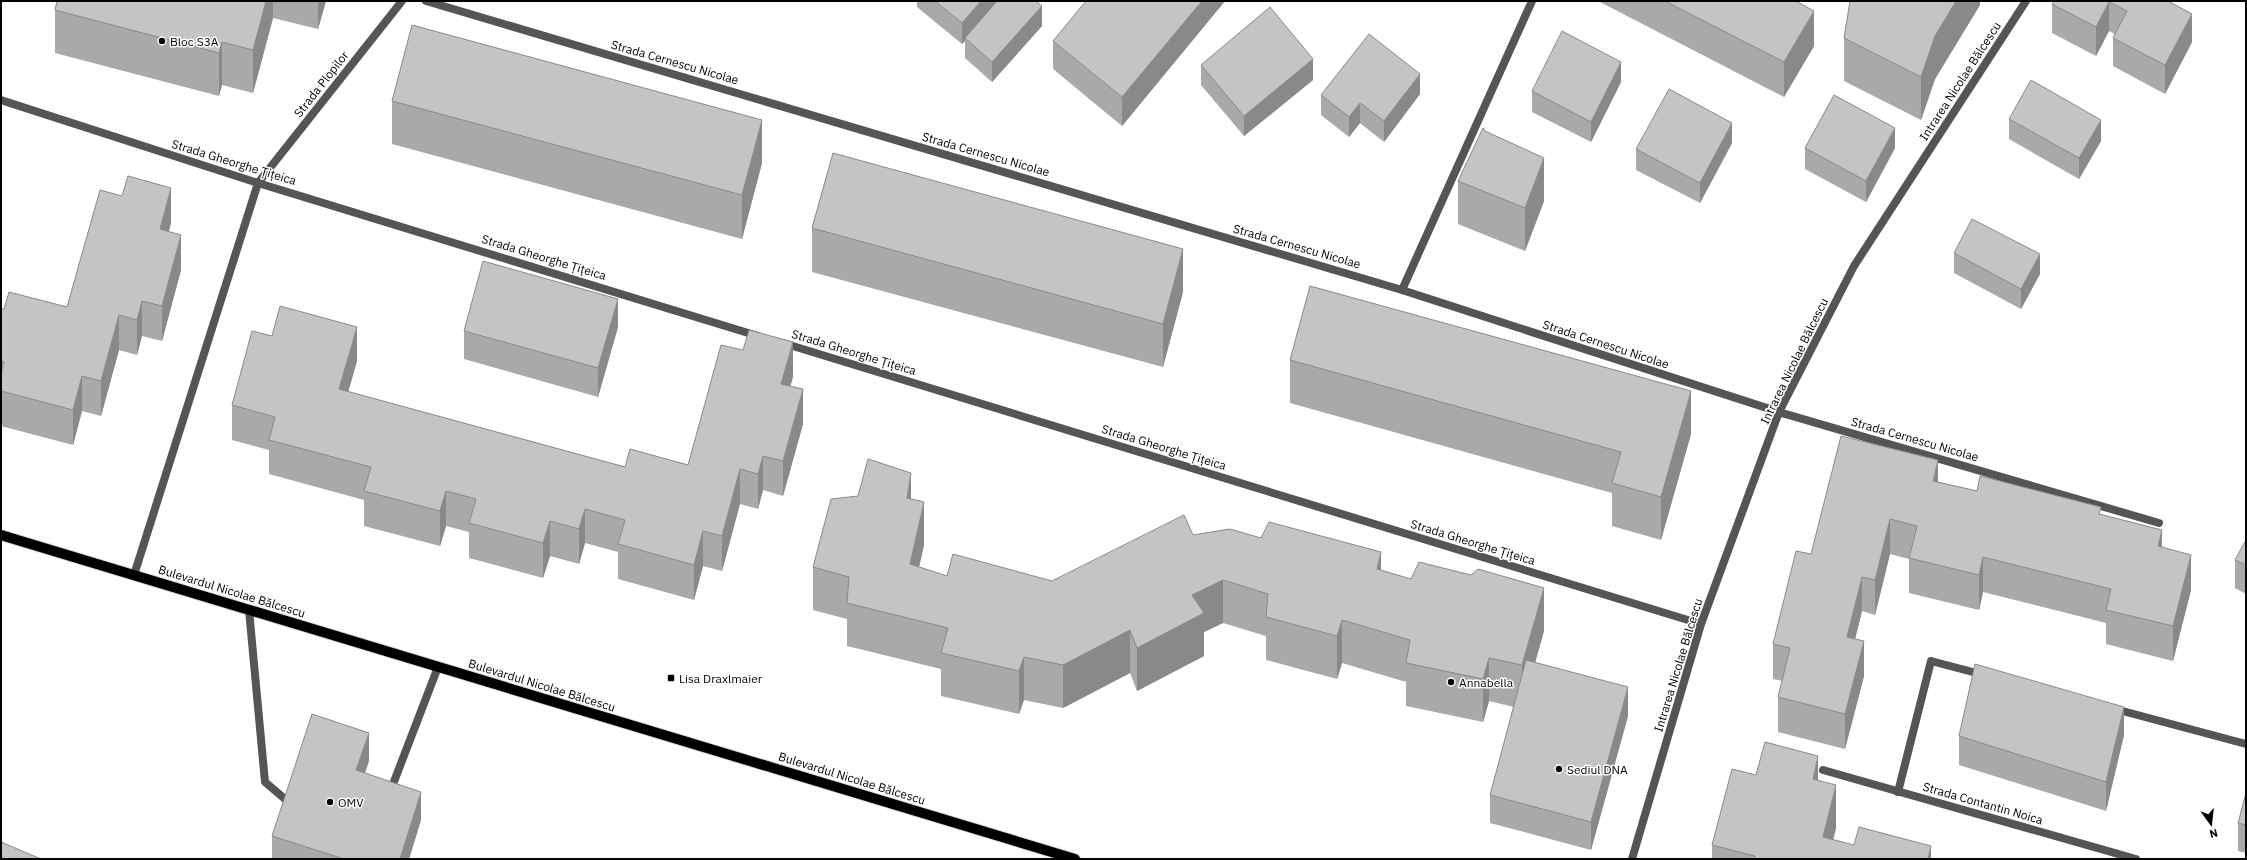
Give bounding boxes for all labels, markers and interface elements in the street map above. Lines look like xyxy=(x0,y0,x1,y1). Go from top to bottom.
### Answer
street label: Intrarea Nicolae Bălcescu xyxy=(1916,19,2004,143)
place label: Bloc S3A xyxy=(170,34,219,49)
marker: Bloc S3A xyxy=(157,36,167,46)
street label: Strada Cernescu Nicolae xyxy=(610,37,741,88)
street label: Strada Plopilor xyxy=(291,47,352,120)
street label: Strada Cernescu Nicolae xyxy=(921,129,1052,180)
street label: Strada Gheorghe Țițeica xyxy=(170,136,299,188)
street label: Strada Cernescu Nicolae xyxy=(1232,221,1363,272)
street label: Strada Gheorghe Țițeica xyxy=(480,231,609,283)
street label: Intrarea Nicolae Bălcescu xyxy=(1757,295,1831,427)
street label: Strada Cernescu Nicolae xyxy=(1541,316,1671,372)
street label: Strada Gheorghe Țițeica xyxy=(790,326,919,378)
street label: Strada Cernescu Nicolae xyxy=(1850,414,1981,465)
street label: Strada Gheorghe Țițeica xyxy=(1100,421,1229,473)
street label: Strada Gheorghe Țițeica xyxy=(1409,516,1538,568)
street label: Bulevardul Nicolae Bălcescu xyxy=(157,561,307,621)
street label: Intrarea Nicolae Bălcescu xyxy=(1651,596,1705,734)
street label: Bulevardul Nicolae Bălcescu xyxy=(467,655,617,715)
place label: Lisa Draxlmaier xyxy=(679,671,763,686)
marker: Lisa Draxlmaier xyxy=(666,673,676,683)
place label: Annabella xyxy=(1459,675,1514,690)
marker: Annabella xyxy=(1446,677,1456,687)
street label: Bulevardul Nicolae Bălcescu xyxy=(777,748,927,808)
place label: Sediul DNA xyxy=(1567,762,1628,777)
marker: Sediul DNA xyxy=(1554,764,1564,774)
street label: Strada Contantin Noica xyxy=(1921,779,2045,827)
place label: OMV xyxy=(338,795,364,810)
marker: OMV xyxy=(325,797,335,807)
north arrow xyxy=(2191,804,2231,844)
text: N xyxy=(2208,826,2219,841)

